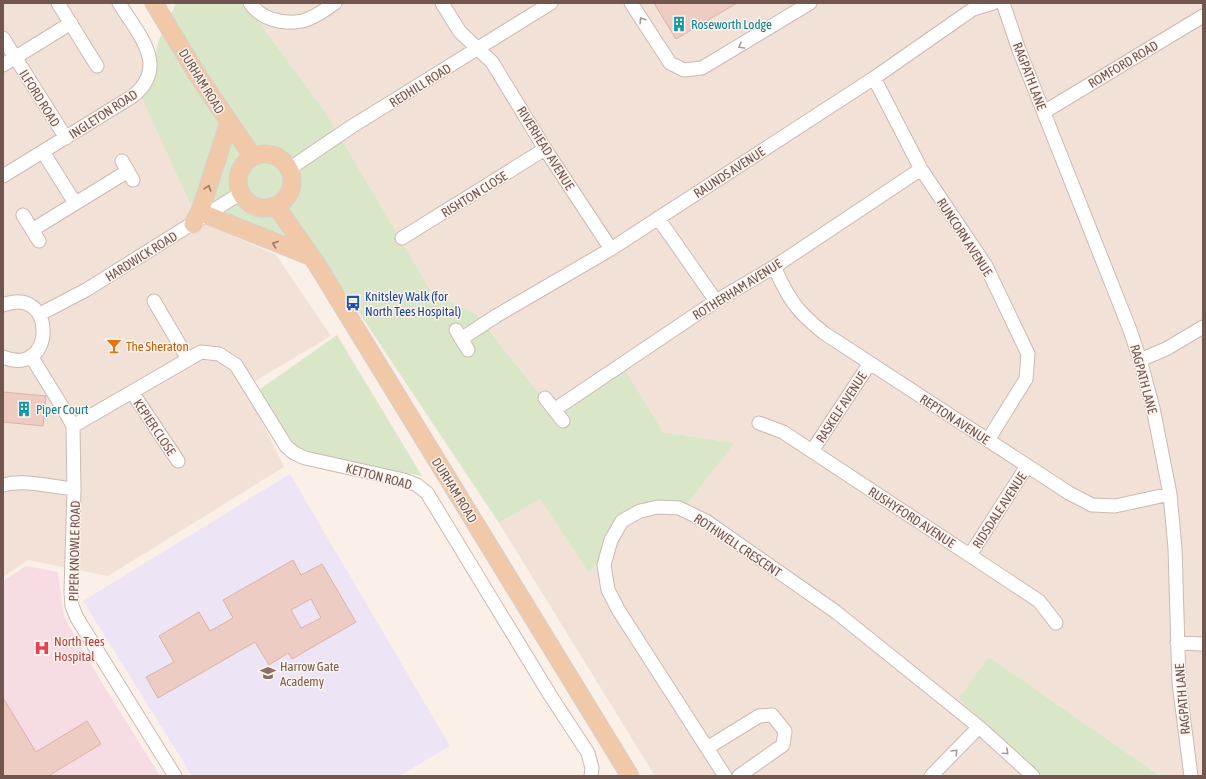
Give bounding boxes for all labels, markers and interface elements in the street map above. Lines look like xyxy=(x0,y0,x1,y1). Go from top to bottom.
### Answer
building icon: Roseworth Lodge xyxy=(670,15,688,33)
place label: Roseworth Lodge xyxy=(691,17,772,32)
one-way arrow xyxy=(640,18,647,25)
street label: ROMFORD ROAD xyxy=(1086,38,1161,91)
street label: RAGPATH LANE xyxy=(1010,40,1049,112)
one-way arrow xyxy=(738,41,745,48)
street label: DURHAM ROAD xyxy=(176,46,227,116)
street label: REDHILL ROAD xyxy=(387,61,454,110)
street label: ILFORD ROAD xyxy=(16,67,63,130)
street label: INGLETON ROAD xyxy=(66,87,140,142)
street label: RIVERHEAD AVENUE xyxy=(514,104,578,193)
street label: RAUNDS AVENUE xyxy=(691,144,768,201)
street label: RISHTON CLOSE xyxy=(439,168,510,221)
one-way arrow xyxy=(203,184,212,191)
street label: RUNCORN AVENUE xyxy=(934,195,996,279)
street label: HARDWICK ROAD xyxy=(103,228,180,284)
one-way arrow xyxy=(272,240,279,248)
street label: ROTHERHAM AVENUE xyxy=(690,256,785,323)
place label: Knitsley Walk (for North Tees Hospital) xyxy=(365,289,461,319)
bus stop icon: Knitsley Walk (for North Tees Hospital) xyxy=(344,294,362,312)
bar icon: The Sheraton xyxy=(105,337,123,355)
place label: The Sheraton xyxy=(126,339,189,354)
street label: RAGPATH LANE xyxy=(1127,343,1160,416)
street label: RASKELF AVENUE xyxy=(813,369,870,445)
street label: REPTON AVENUE xyxy=(917,391,993,448)
street label: KEPIER CLOSE xyxy=(130,396,179,459)
building icon: Piper Court xyxy=(15,400,33,418)
place label: Piper Court xyxy=(36,402,89,417)
street label: DURHAM ROAD xyxy=(429,455,480,525)
street label: KETTON ROAD xyxy=(344,460,414,492)
street label: RIDSDALE AVENUE xyxy=(969,469,1030,551)
street label: RUSHYFORD AVENUE xyxy=(866,484,958,551)
street label: PIPER KNOWLE ROAD xyxy=(66,501,83,602)
street label: ROTHWELL CRESCENT xyxy=(691,511,784,580)
place label: North Tees Hospital xyxy=(54,634,105,664)
hospital icon: North Tees Hospital xyxy=(33,639,51,657)
place label: Harrow Gate Academy xyxy=(280,659,339,689)
street label: RAGPATH LANE xyxy=(1172,662,1193,735)
school or university icon: Harrow Gate Academy xyxy=(259,664,277,682)
one-way arrow xyxy=(1001,747,1009,754)
one-way arrow xyxy=(950,749,958,757)

